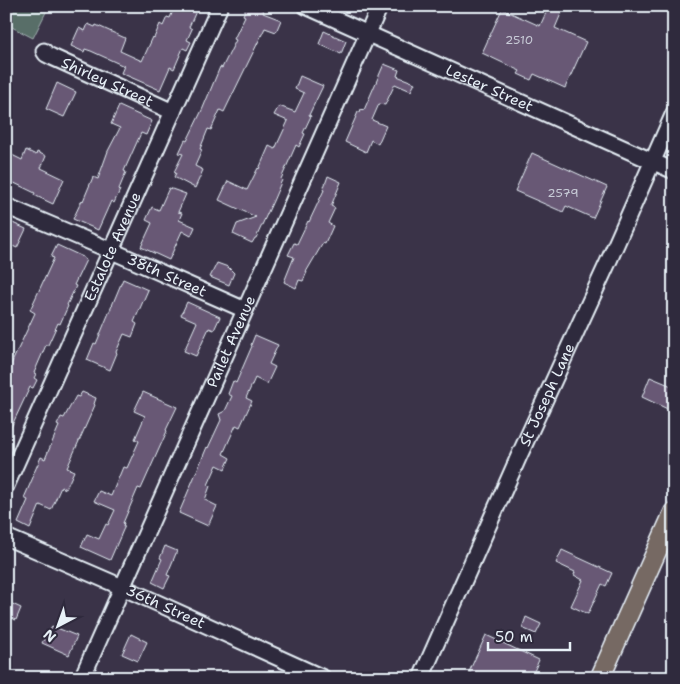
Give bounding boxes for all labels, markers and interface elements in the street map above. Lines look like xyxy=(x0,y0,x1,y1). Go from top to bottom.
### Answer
house number: 2510 xyxy=(505,32,533,48)
street label: Shirley Street xyxy=(58,53,156,112)
street label: Lester Street xyxy=(442,60,536,117)
house number: 2579 xyxy=(547,185,579,201)
street label: Estalote Avenue xyxy=(80,189,146,305)
street label: 38th Street xyxy=(124,249,210,302)
street label: Pailet Avenue xyxy=(202,292,260,391)
street label: St Joseph Lane xyxy=(515,340,579,450)
street label: 36th Street xyxy=(122,580,208,633)
north arrow xyxy=(32,602,82,652)
scale bar xyxy=(488,619,570,651)
text: N xyxy=(39,625,60,646)
text: 50 m xyxy=(495,627,533,647)

